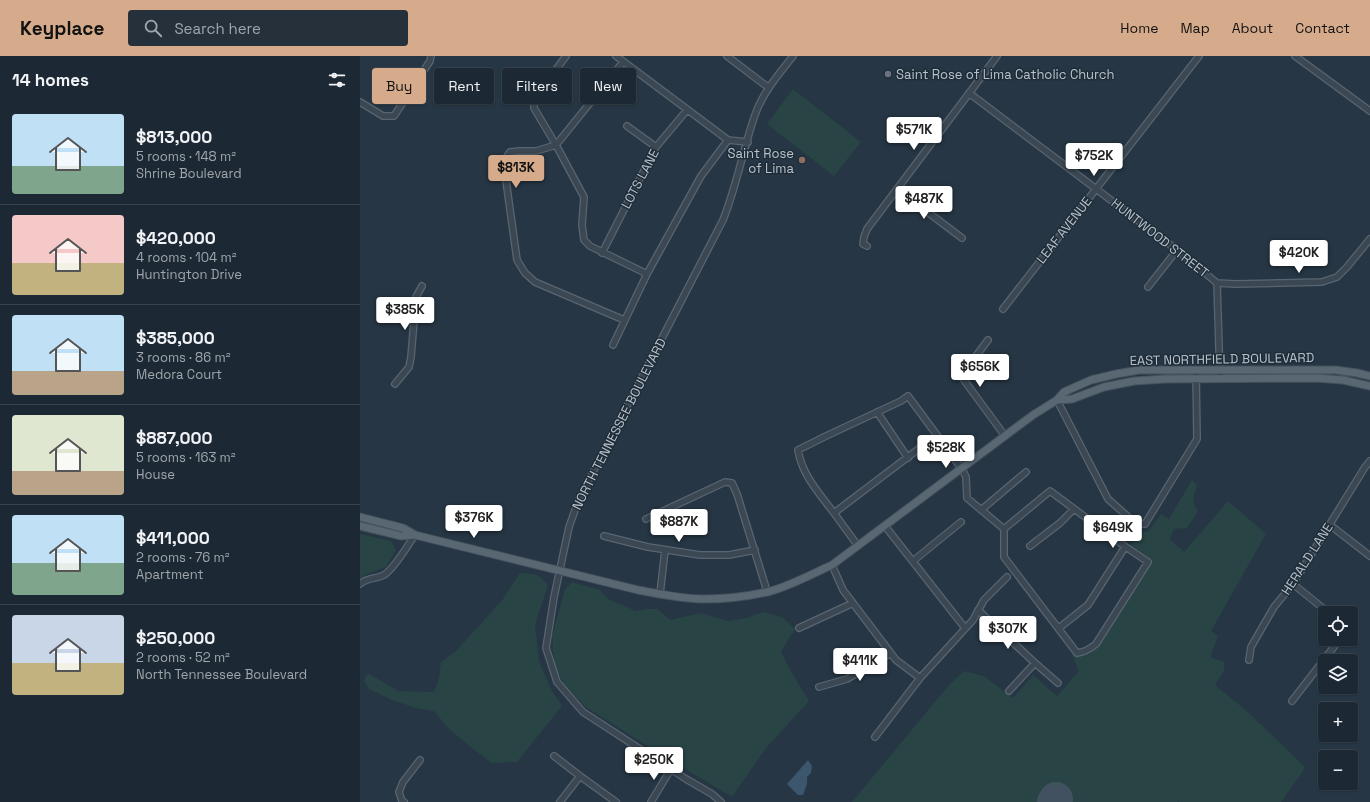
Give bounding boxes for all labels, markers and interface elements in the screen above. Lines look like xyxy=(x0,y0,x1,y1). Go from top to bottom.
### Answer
search box xyxy=(128,10,408,46)
text: Keyplace xyxy=(20,16,104,41)
icon: search xyxy=(142,17,164,39)
text: Search here xyxy=(174,19,261,38)
text: Home xyxy=(1120,19,1158,37)
text: Map xyxy=(1180,19,1210,37)
text: About xyxy=(1232,19,1273,37)
text: Contact xyxy=(1295,19,1350,37)
place label: Saint Rose of Lima Catholic Church xyxy=(896,66,1114,83)
chip: Buy xyxy=(372,68,426,104)
chip: Rent xyxy=(434,68,494,104)
chip: Filters xyxy=(502,68,572,104)
chip: New xyxy=(580,68,636,104)
text: 14 homes xyxy=(12,69,89,91)
icon: filters xyxy=(326,69,348,91)
marker: Saint Rose of Lima Catholic Church xyxy=(883,69,893,79)
pin: $571K xyxy=(886,117,942,151)
text: $571K xyxy=(896,121,932,138)
text: $813,000 xyxy=(136,126,212,148)
icon: home xyxy=(44,130,92,178)
pin: $752K xyxy=(1066,143,1122,177)
place label: Saint Rose of Lima xyxy=(727,145,795,177)
street label: LOTS LANE xyxy=(617,146,663,212)
text: $752K xyxy=(1075,147,1113,164)
text: 5 rooms · 148 m² xyxy=(136,148,236,165)
pin: $813K xyxy=(488,155,544,189)
marker: Saint Rose of Lima xyxy=(797,155,807,165)
text: $813K xyxy=(497,159,535,176)
text: Shrine Boulevard xyxy=(136,165,242,182)
pin: $487K xyxy=(896,186,952,220)
text: $487K xyxy=(904,190,944,207)
street label: LEAF AVENUE xyxy=(1033,193,1095,267)
street label: HUNTWOOD STREET xyxy=(1108,195,1213,282)
text: $420,000 xyxy=(136,227,216,249)
icon: home xyxy=(44,231,92,279)
pin: $420K xyxy=(1271,240,1327,274)
text: $420K xyxy=(1279,244,1319,261)
text: 4 rooms · 104 m² xyxy=(136,249,237,266)
text: Huntington Drive xyxy=(136,266,242,283)
pin: $385K xyxy=(377,297,433,331)
text: $385K xyxy=(385,301,425,318)
text: $385,000 xyxy=(136,327,215,349)
icon: home xyxy=(44,331,92,379)
street label: NORTH TENNESSEE BOULEVARD xyxy=(568,335,670,513)
text: 3 rooms · 86 m² xyxy=(136,349,230,366)
street label: EAST NORTHFIELD BOULEVARD xyxy=(1130,349,1314,369)
pin: $656K xyxy=(952,354,1008,388)
text: $656K xyxy=(960,358,1000,375)
text: Medora Court xyxy=(136,366,222,383)
text: $887,000 xyxy=(136,427,213,449)
icon: home xyxy=(44,431,92,479)
pin: $528K xyxy=(918,435,974,469)
text: $528K xyxy=(926,439,966,456)
text: 5 rooms · 163 m² xyxy=(136,449,236,466)
text: House xyxy=(136,466,175,483)
pin: $376K xyxy=(446,505,502,539)
text: $376K xyxy=(454,509,494,526)
pin: $887K xyxy=(651,509,707,543)
text: $887K xyxy=(660,513,698,530)
pin: $649K xyxy=(1085,515,1141,549)
text: $649K xyxy=(1093,519,1133,536)
street label: HERALD LANE xyxy=(1277,520,1337,598)
text: $411,000 xyxy=(136,527,210,549)
icon: home xyxy=(44,531,92,579)
text: 2 rooms · 76 m² xyxy=(136,549,230,566)
text: Apartment xyxy=(136,566,204,583)
map controls xyxy=(1318,606,1358,790)
button: locate xyxy=(1318,606,1358,646)
pin: $307K xyxy=(980,616,1036,650)
text: $307K xyxy=(988,620,1028,637)
text: $250,000 xyxy=(136,627,215,649)
icon: home xyxy=(44,631,92,679)
pin: $411K xyxy=(832,648,888,682)
text: 2 rooms · 52 m² xyxy=(136,649,230,666)
text: $411K xyxy=(842,652,878,669)
button: layers xyxy=(1318,654,1358,694)
text: North Tennessee Boulevard xyxy=(136,666,307,683)
button: + xyxy=(1318,702,1358,742)
pin: $250K xyxy=(626,747,682,781)
button: − xyxy=(1318,750,1358,790)
text: $250K xyxy=(634,751,674,768)

